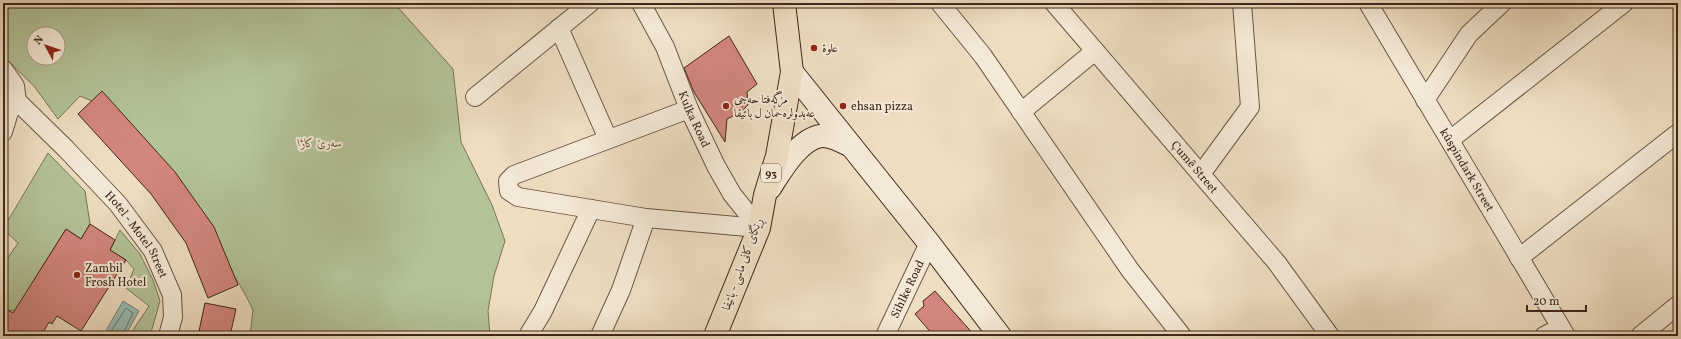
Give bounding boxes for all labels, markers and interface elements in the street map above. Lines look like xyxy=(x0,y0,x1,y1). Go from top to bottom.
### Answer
north arrow xyxy=(26,26,66,66)
text: N xyxy=(31,33,48,48)
place label: علوة xyxy=(822,41,838,57)
marker: علوة xyxy=(809,43,819,53)
street label: Kulka Road xyxy=(674,89,713,151)
place label: مزگەفتا حەجی عەبدولرەحمان ل باتیفا xyxy=(734,90,815,122)
place label: ehsan pizza xyxy=(851,99,913,115)
marker: مزگەفتا حەجی عەبدولرەحمان ل باتیفا xyxy=(721,101,731,111)
marker: ehsan pizza xyxy=(838,101,848,111)
street label: kûspindark Street xyxy=(1435,126,1497,215)
park label: سەرێ کاژا xyxy=(297,136,342,152)
street label: Çumê Street xyxy=(1167,138,1221,197)
road number: 93 xyxy=(761,164,781,182)
street label: Hotel - Motel Street xyxy=(101,188,171,281)
street label: ڕێگای کانی ماسی - باتيفا xyxy=(718,215,768,313)
street label: Sihlke Road xyxy=(888,258,929,321)
place label: Zambil Frosh Hotel xyxy=(85,261,147,291)
marker: Zambil Frosh Hotel xyxy=(72,270,82,280)
scale bar xyxy=(1527,287,1586,313)
text: 20 m xyxy=(1533,294,1560,310)

